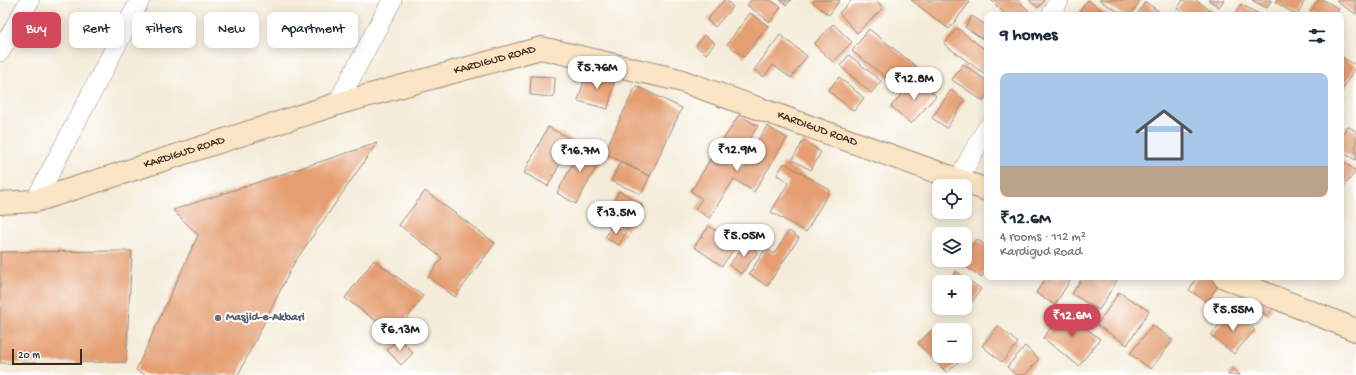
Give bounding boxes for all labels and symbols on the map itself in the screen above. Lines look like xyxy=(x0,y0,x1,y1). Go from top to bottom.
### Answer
street label: KARDIGUD ROAD xyxy=(452,43,538,79)
pin: ₹5.76M xyxy=(564,56,630,90)
pin: ₹12.8M xyxy=(881,67,947,101)
street label: KARDIGUD ROAD xyxy=(775,109,859,150)
street label: KARDIGUD ROAD xyxy=(142,133,227,173)
pin: ₹12.9M xyxy=(704,138,770,172)
pin: ₹16.7M xyxy=(547,139,613,173)
pin: ₹13.5M xyxy=(583,201,649,235)
pin: ₹5.05M xyxy=(711,224,777,258)
pin: ₹5.55M xyxy=(1200,298,1266,332)
pin: ₹12.6M xyxy=(1039,304,1105,338)
place label: Masjid-e-Akbari xyxy=(226,311,305,325)
marker: Masjid-e-Akbari xyxy=(213,313,223,323)
pin: ₹6.13M xyxy=(367,318,433,352)
scale bar xyxy=(12,347,82,366)

